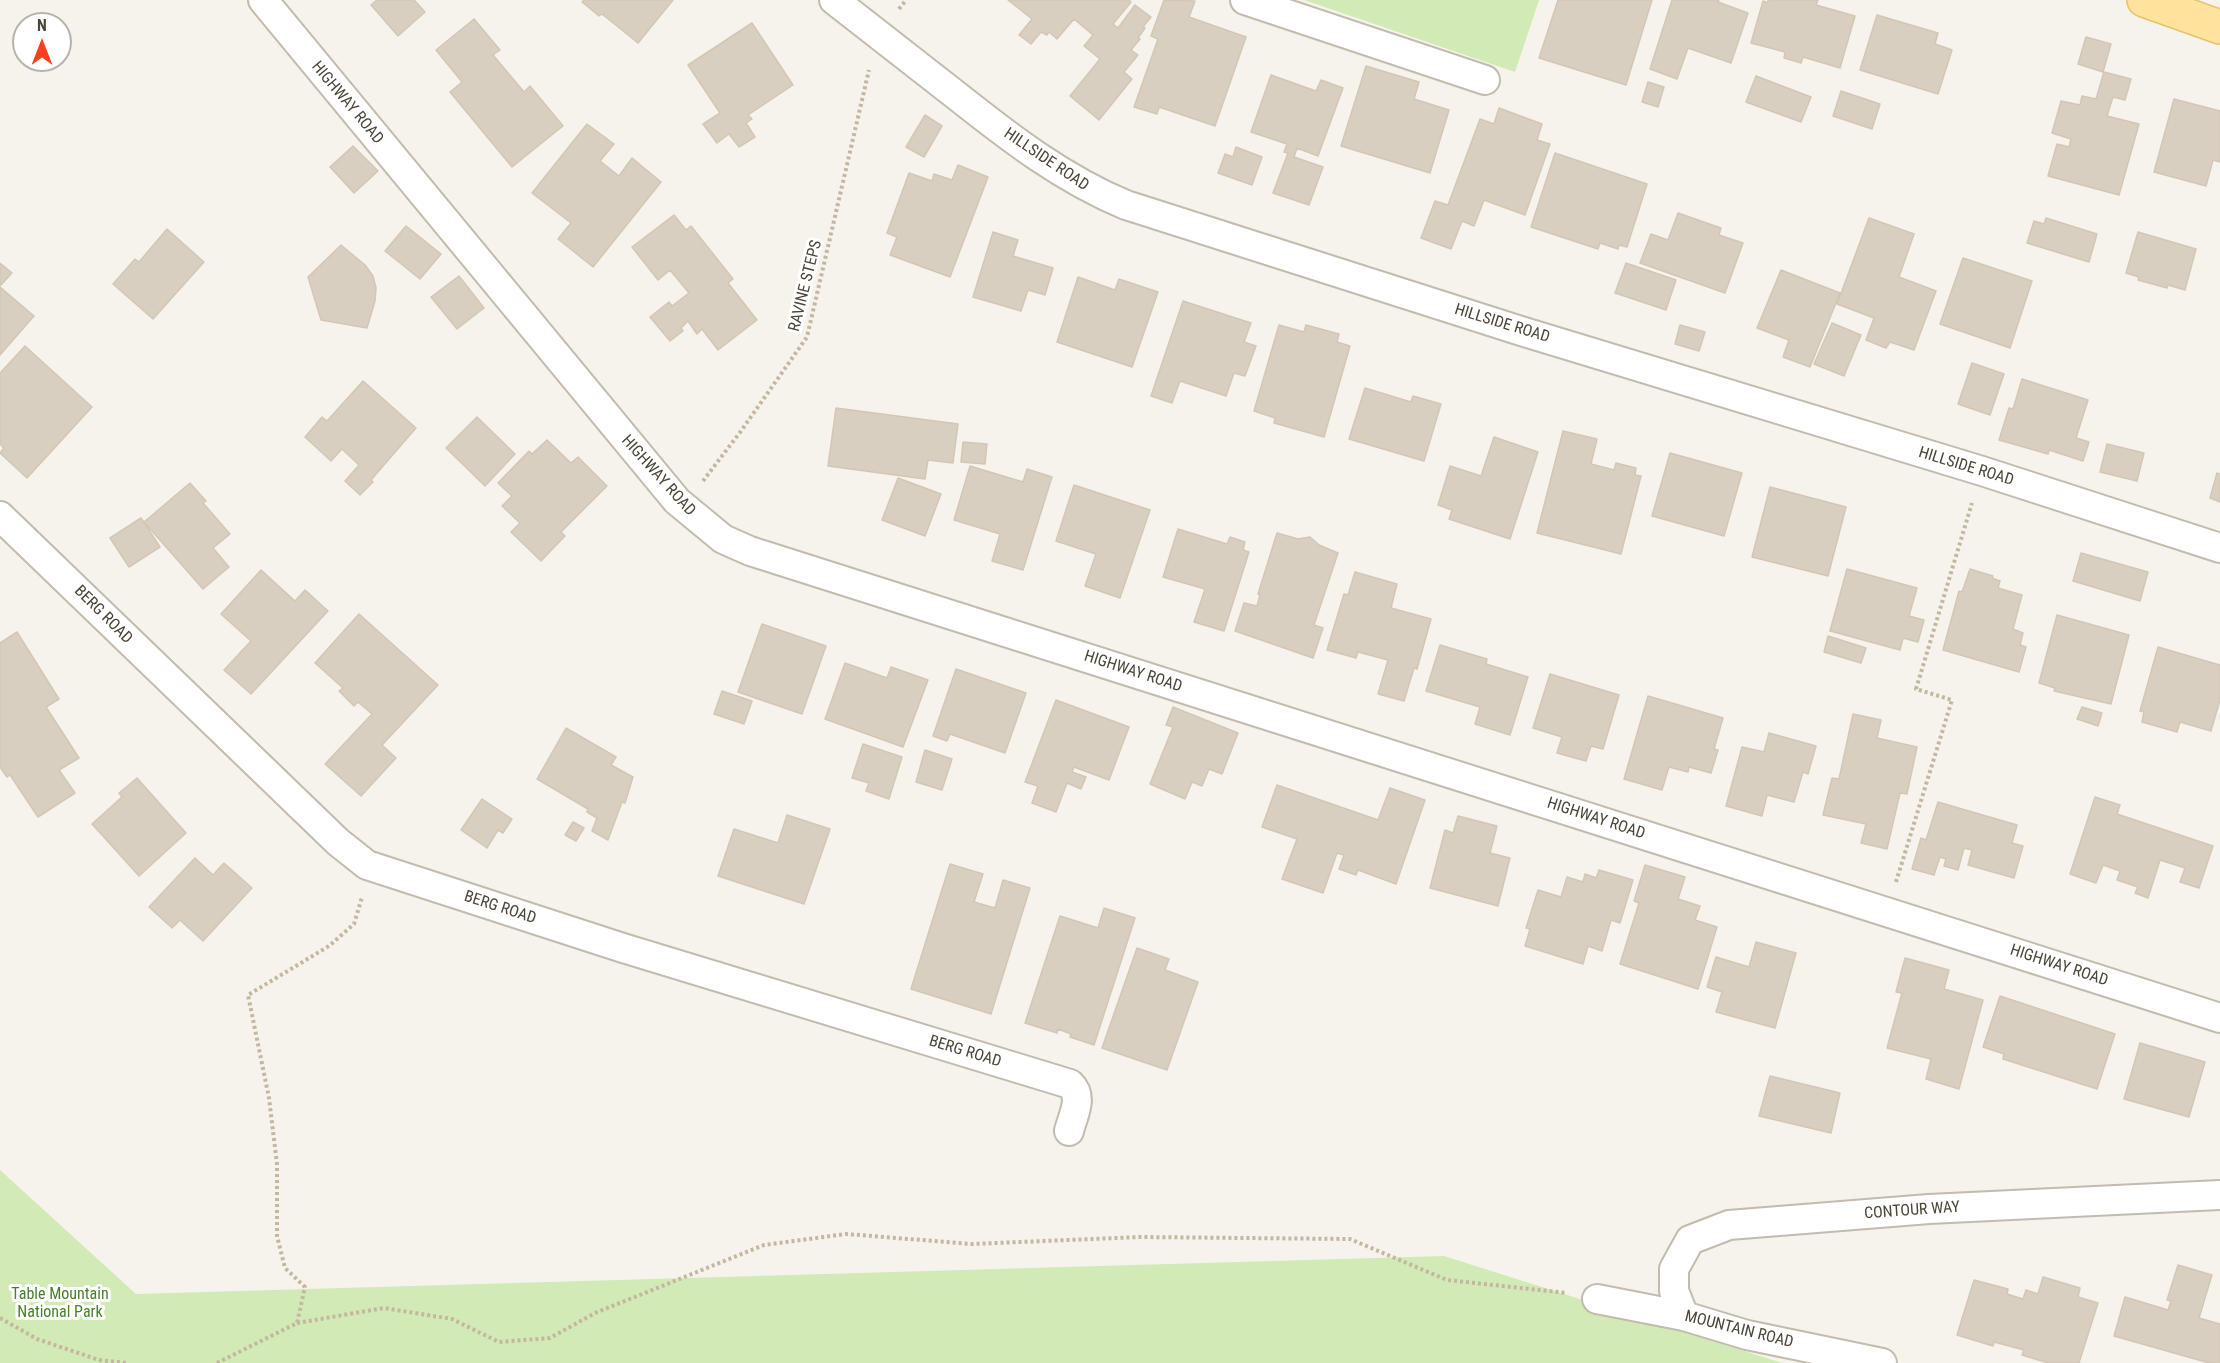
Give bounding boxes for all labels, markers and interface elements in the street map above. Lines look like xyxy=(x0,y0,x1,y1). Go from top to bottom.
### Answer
north arrow xyxy=(12,12,72,72)
text: N xyxy=(37,16,47,35)
street label: HIGHWAY ROAD xyxy=(307,58,387,148)
street label: HILLSIDE ROAD xyxy=(1000,125,1092,195)
street label: RAVINE STEPS xyxy=(785,238,827,334)
street label: HILLSIDE ROAD xyxy=(1452,300,1552,348)
street label: HIGHWAY ROAD xyxy=(617,432,699,520)
street label: HILLSIDE ROAD xyxy=(1916,443,2016,491)
street label: BERG ROAD xyxy=(70,582,136,648)
street label: HIGHWAY ROAD xyxy=(1082,647,1184,697)
street label: HIGHWAY ROAD xyxy=(1545,794,1647,844)
street label: BERG ROAD xyxy=(462,887,538,929)
street label: HIGHWAY ROAD xyxy=(2008,941,2110,991)
street label: BERG ROAD xyxy=(927,1032,1003,1072)
street label: CONTOUR WAY xyxy=(1863,1198,1961,1224)
park label: Table Mountain National Park xyxy=(11,1285,109,1323)
street label: MOUNTAIN ROAD xyxy=(1683,1307,1795,1353)

